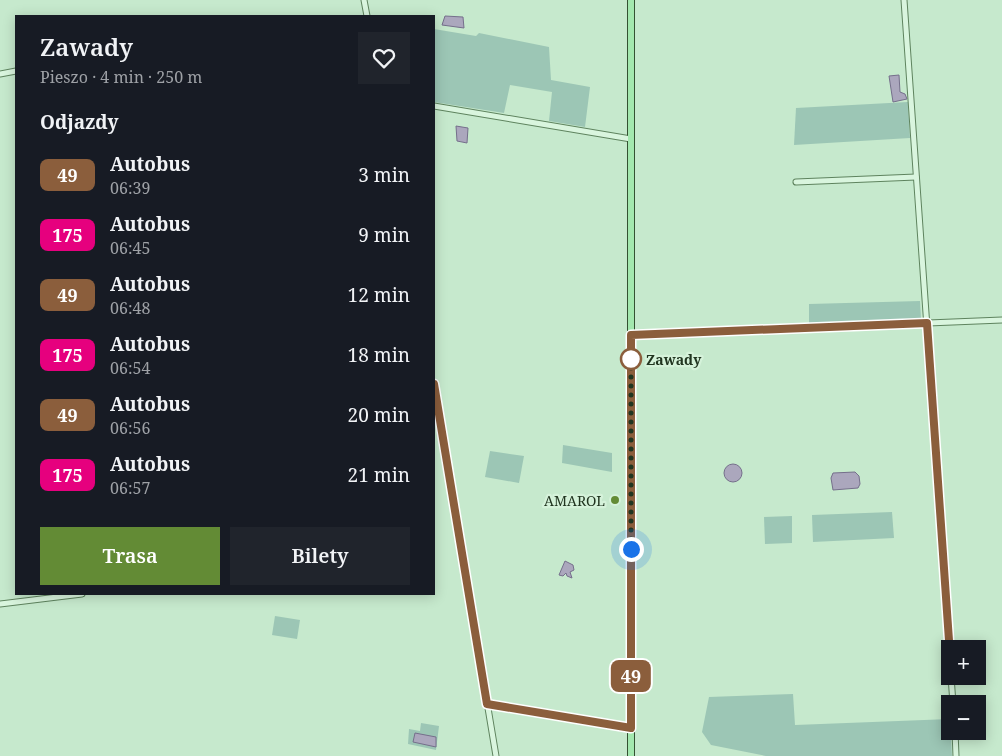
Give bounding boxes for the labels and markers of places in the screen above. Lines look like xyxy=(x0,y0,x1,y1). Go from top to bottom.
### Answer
marker: Zawady xyxy=(620,348,642,370)
place label: Zawady xyxy=(646,350,702,369)
place label: AMAROL xyxy=(544,491,605,510)
marker: AMAROL xyxy=(609,494,621,506)

